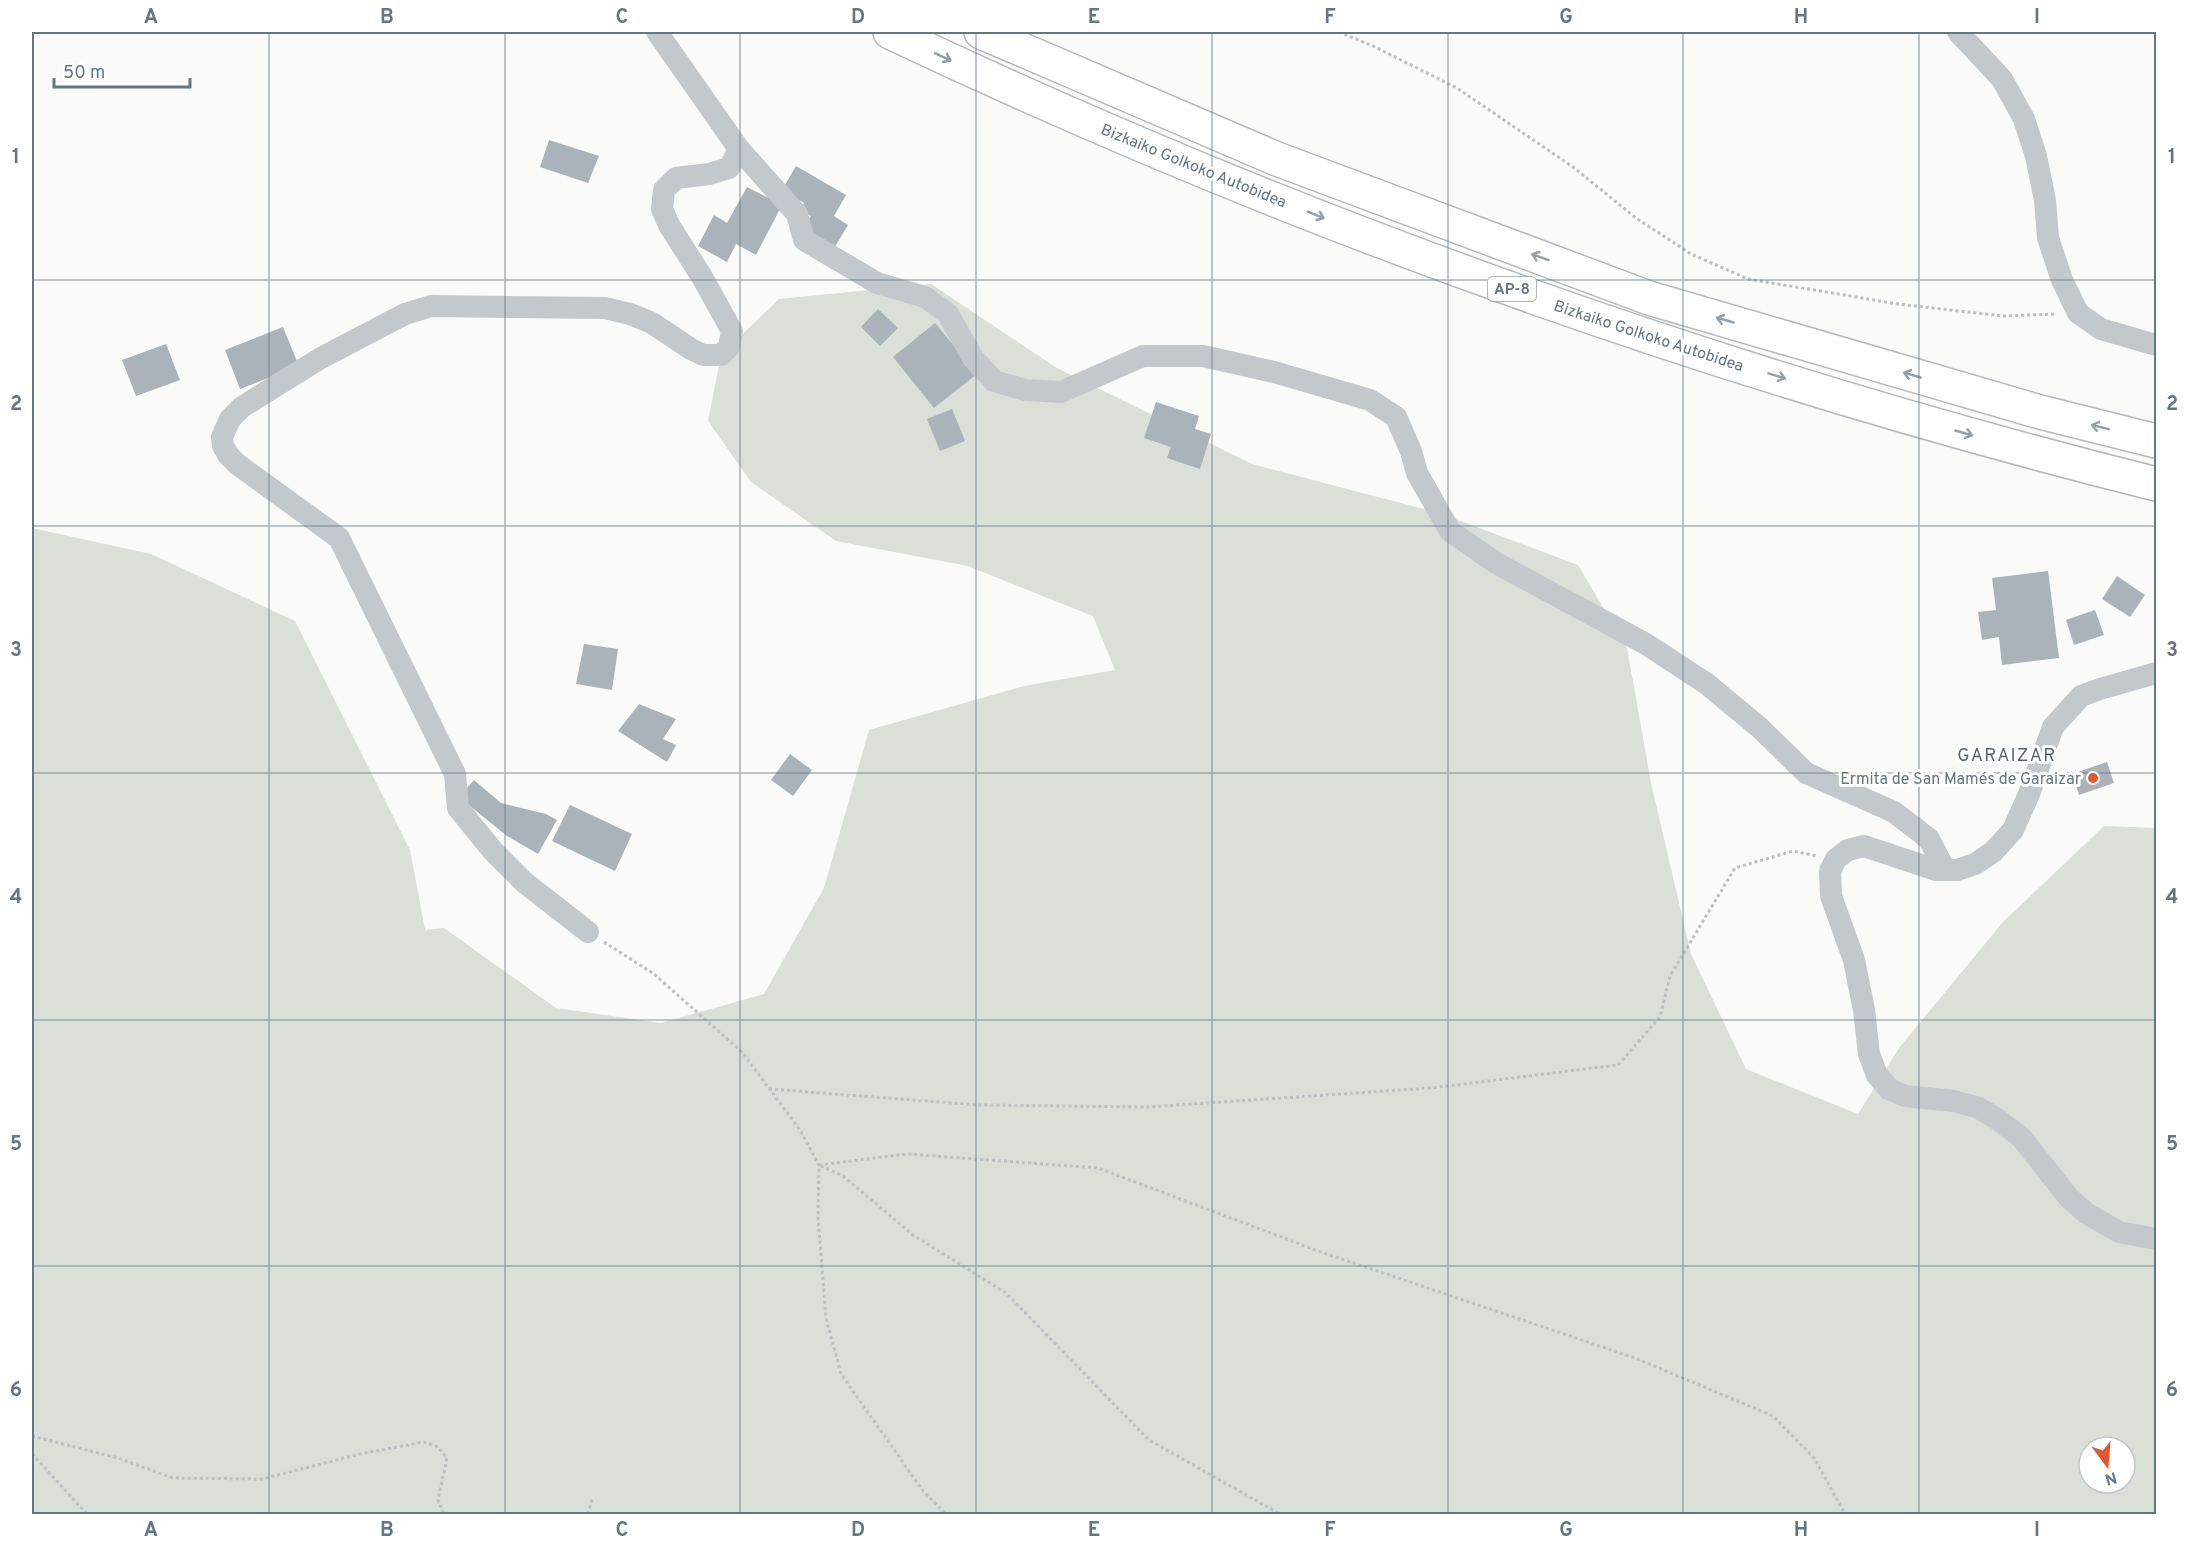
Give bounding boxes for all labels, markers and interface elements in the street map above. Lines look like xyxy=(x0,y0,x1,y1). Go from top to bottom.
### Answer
text: A xyxy=(144,5,158,31)
text: B xyxy=(380,5,394,31)
text: C xyxy=(616,5,628,31)
text: D xyxy=(851,5,865,31)
text: E xyxy=(1088,5,1100,31)
text: F xyxy=(1324,5,1336,31)
text: G xyxy=(1559,5,1573,31)
text: H xyxy=(1794,5,1808,31)
text: I xyxy=(2034,5,2040,31)
scale bar xyxy=(54,51,190,89)
one-way arrow xyxy=(934,51,952,63)
text: 50 m xyxy=(63,62,105,85)
street label: Bizkaiko Golkoko Autobidea xyxy=(1097,120,1289,213)
text: 1 xyxy=(12,145,20,171)
text: 1 xyxy=(2168,145,2176,171)
one-way arrow xyxy=(1306,210,1325,221)
one-way arrow xyxy=(1531,251,1550,262)
road number: AP-8 xyxy=(1488,277,1536,301)
street label: Bizkaiko Golkoko Autobidea xyxy=(1551,297,1746,377)
one-way arrow xyxy=(1716,314,1735,325)
one-way arrow xyxy=(1903,369,1922,380)
one-way arrow xyxy=(1767,371,1786,382)
text: 2 xyxy=(10,392,22,418)
text: 2 xyxy=(2166,392,2178,418)
one-way arrow xyxy=(2090,421,2109,433)
one-way arrow xyxy=(1954,428,1973,439)
text: 3 xyxy=(10,638,22,664)
text: 3 xyxy=(2166,638,2178,664)
district label: GARAIZAR xyxy=(1957,745,2057,768)
place label: Ermita de San Mamés de Garaizar xyxy=(1840,770,2081,790)
marker: Ermita de San Mamés de Garaizar xyxy=(2086,771,2100,785)
text: 4 xyxy=(10,885,22,911)
text: 4 xyxy=(2166,885,2178,911)
text: 5 xyxy=(10,1132,22,1158)
text: 5 xyxy=(2166,1132,2178,1158)
text: 6 xyxy=(10,1378,22,1404)
text: 6 xyxy=(2166,1378,2178,1404)
north arrow xyxy=(2077,1435,2137,1495)
text: N xyxy=(2102,1466,2119,1489)
text: A xyxy=(144,1518,158,1544)
text: B xyxy=(380,1518,394,1544)
text: C xyxy=(616,1518,628,1544)
text: D xyxy=(851,1518,865,1544)
text: E xyxy=(1088,1518,1100,1544)
text: F xyxy=(1324,1518,1336,1544)
text: G xyxy=(1559,1518,1573,1544)
text: H xyxy=(1794,1518,1808,1544)
text: I xyxy=(2034,1518,2040,1544)

